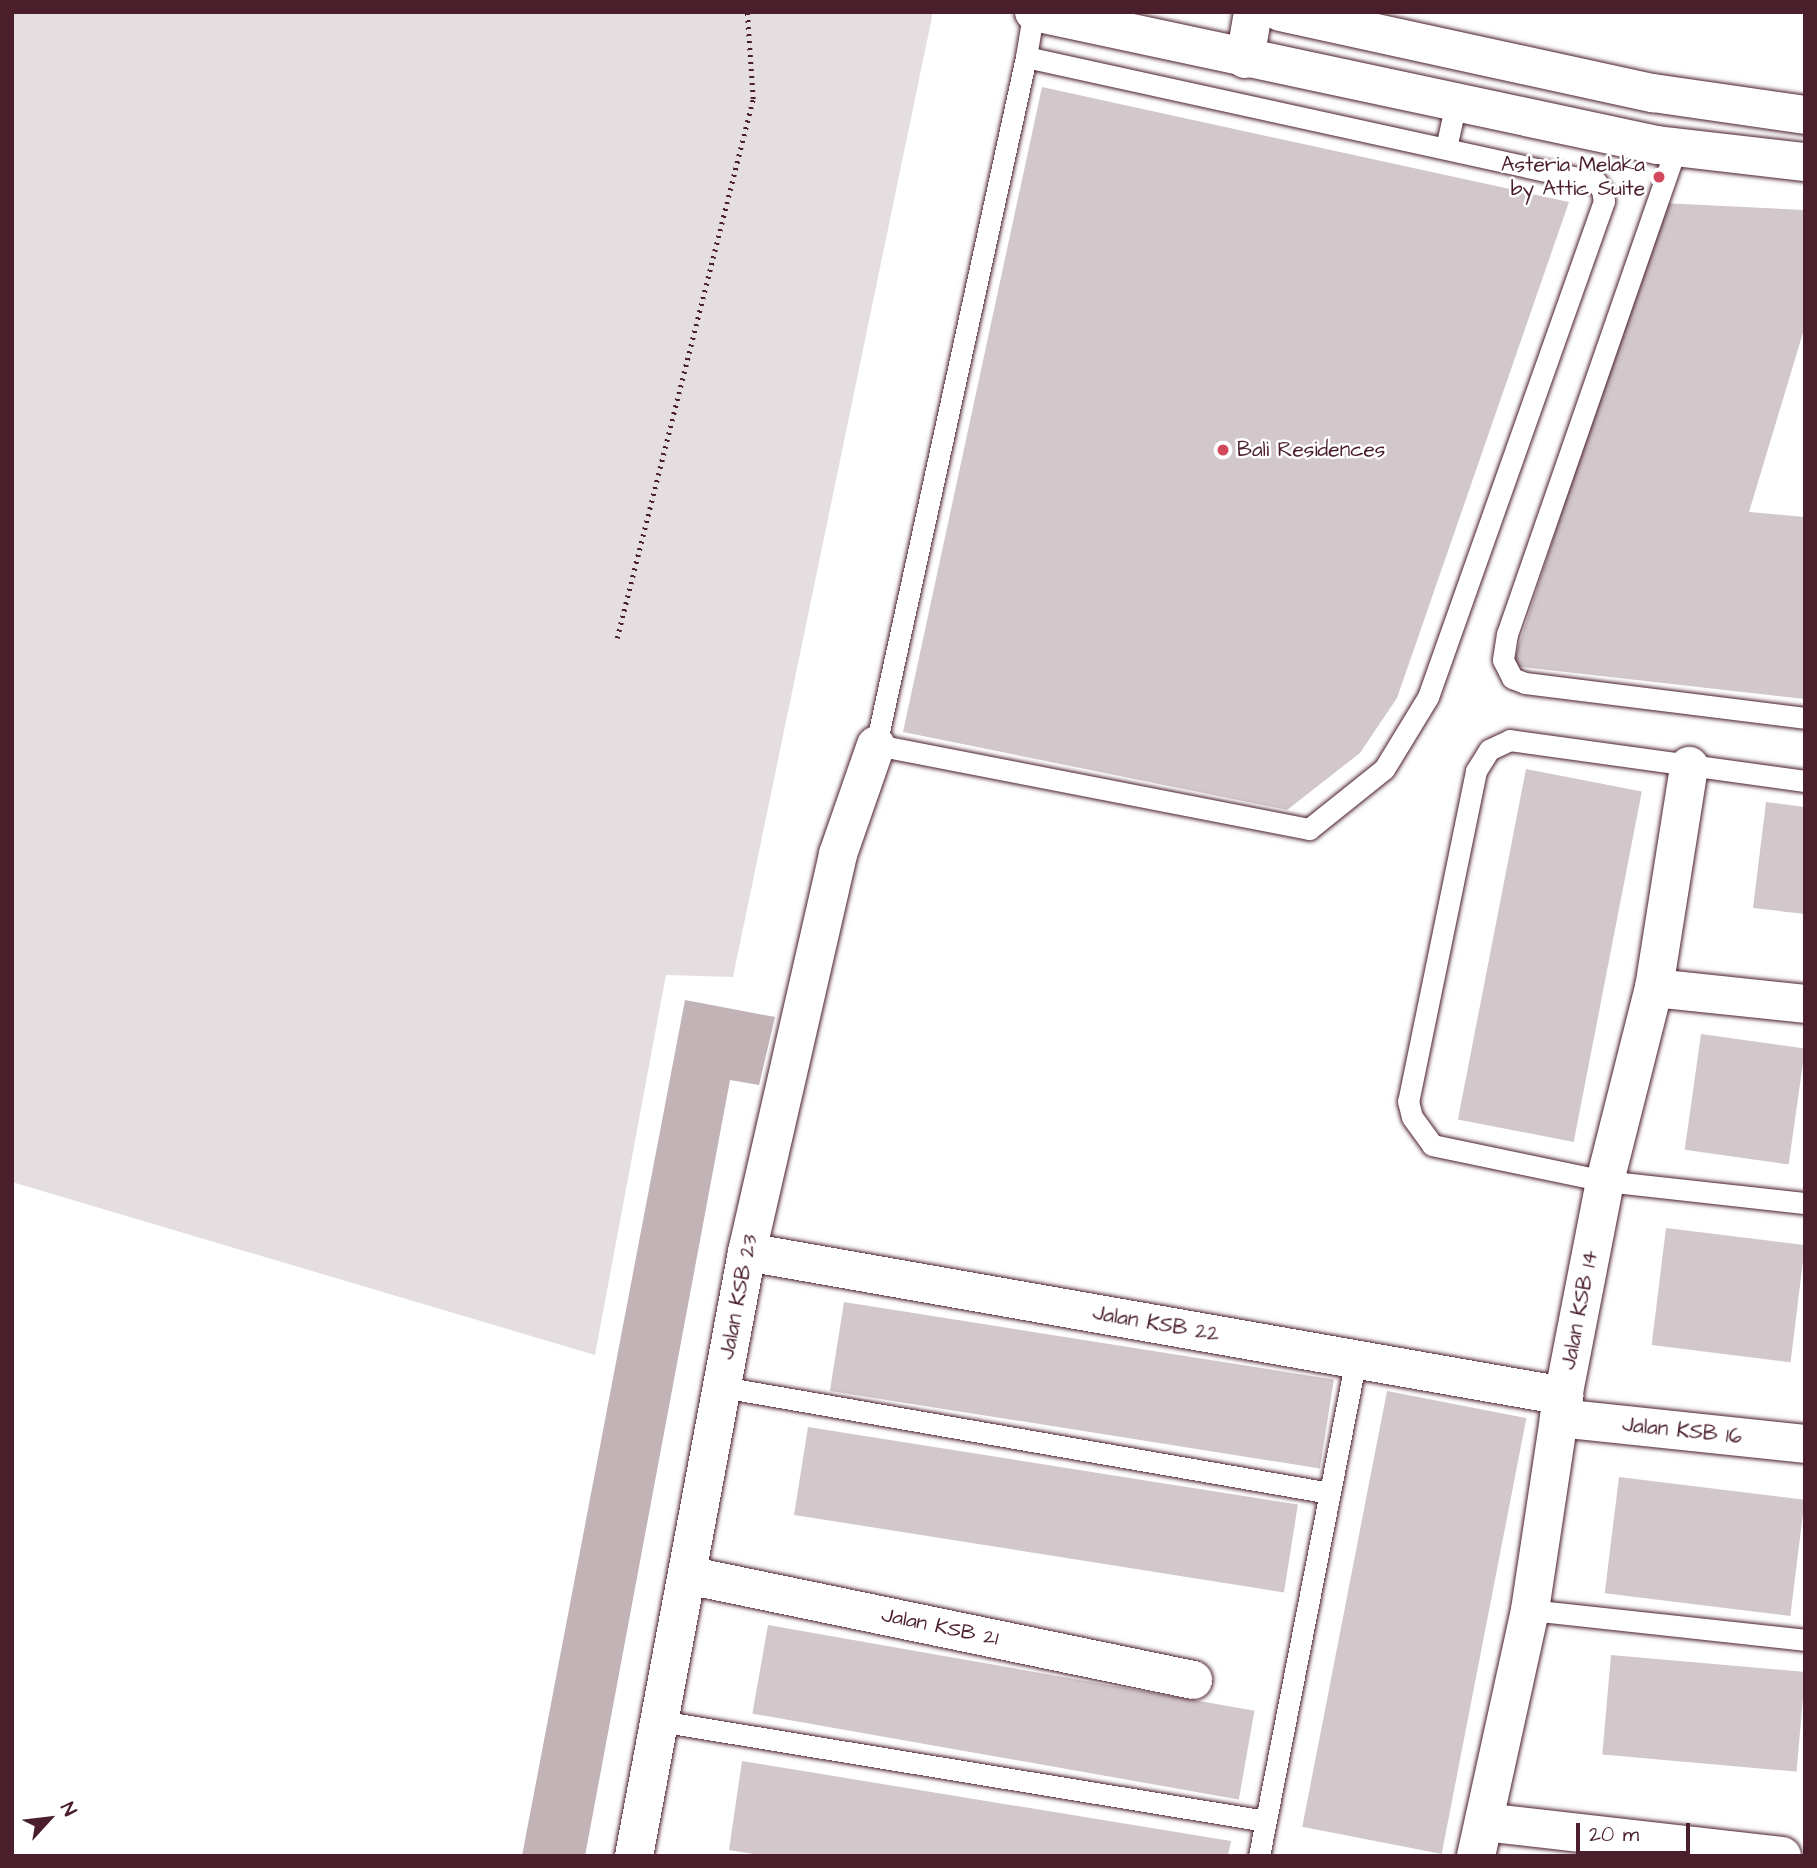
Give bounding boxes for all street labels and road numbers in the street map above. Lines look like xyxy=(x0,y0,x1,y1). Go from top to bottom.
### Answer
street label: Jalan KSB 23 xyxy=(715,1232,763,1362)
street label: Jalan KSB 14 xyxy=(1556,1248,1604,1372)
street label: Jalan KSB 22 xyxy=(1091,1300,1221,1348)
street label: Jalan KSB 16 xyxy=(1621,1412,1743,1450)
street label: Jalan KSB 21 xyxy=(879,1602,1001,1652)

